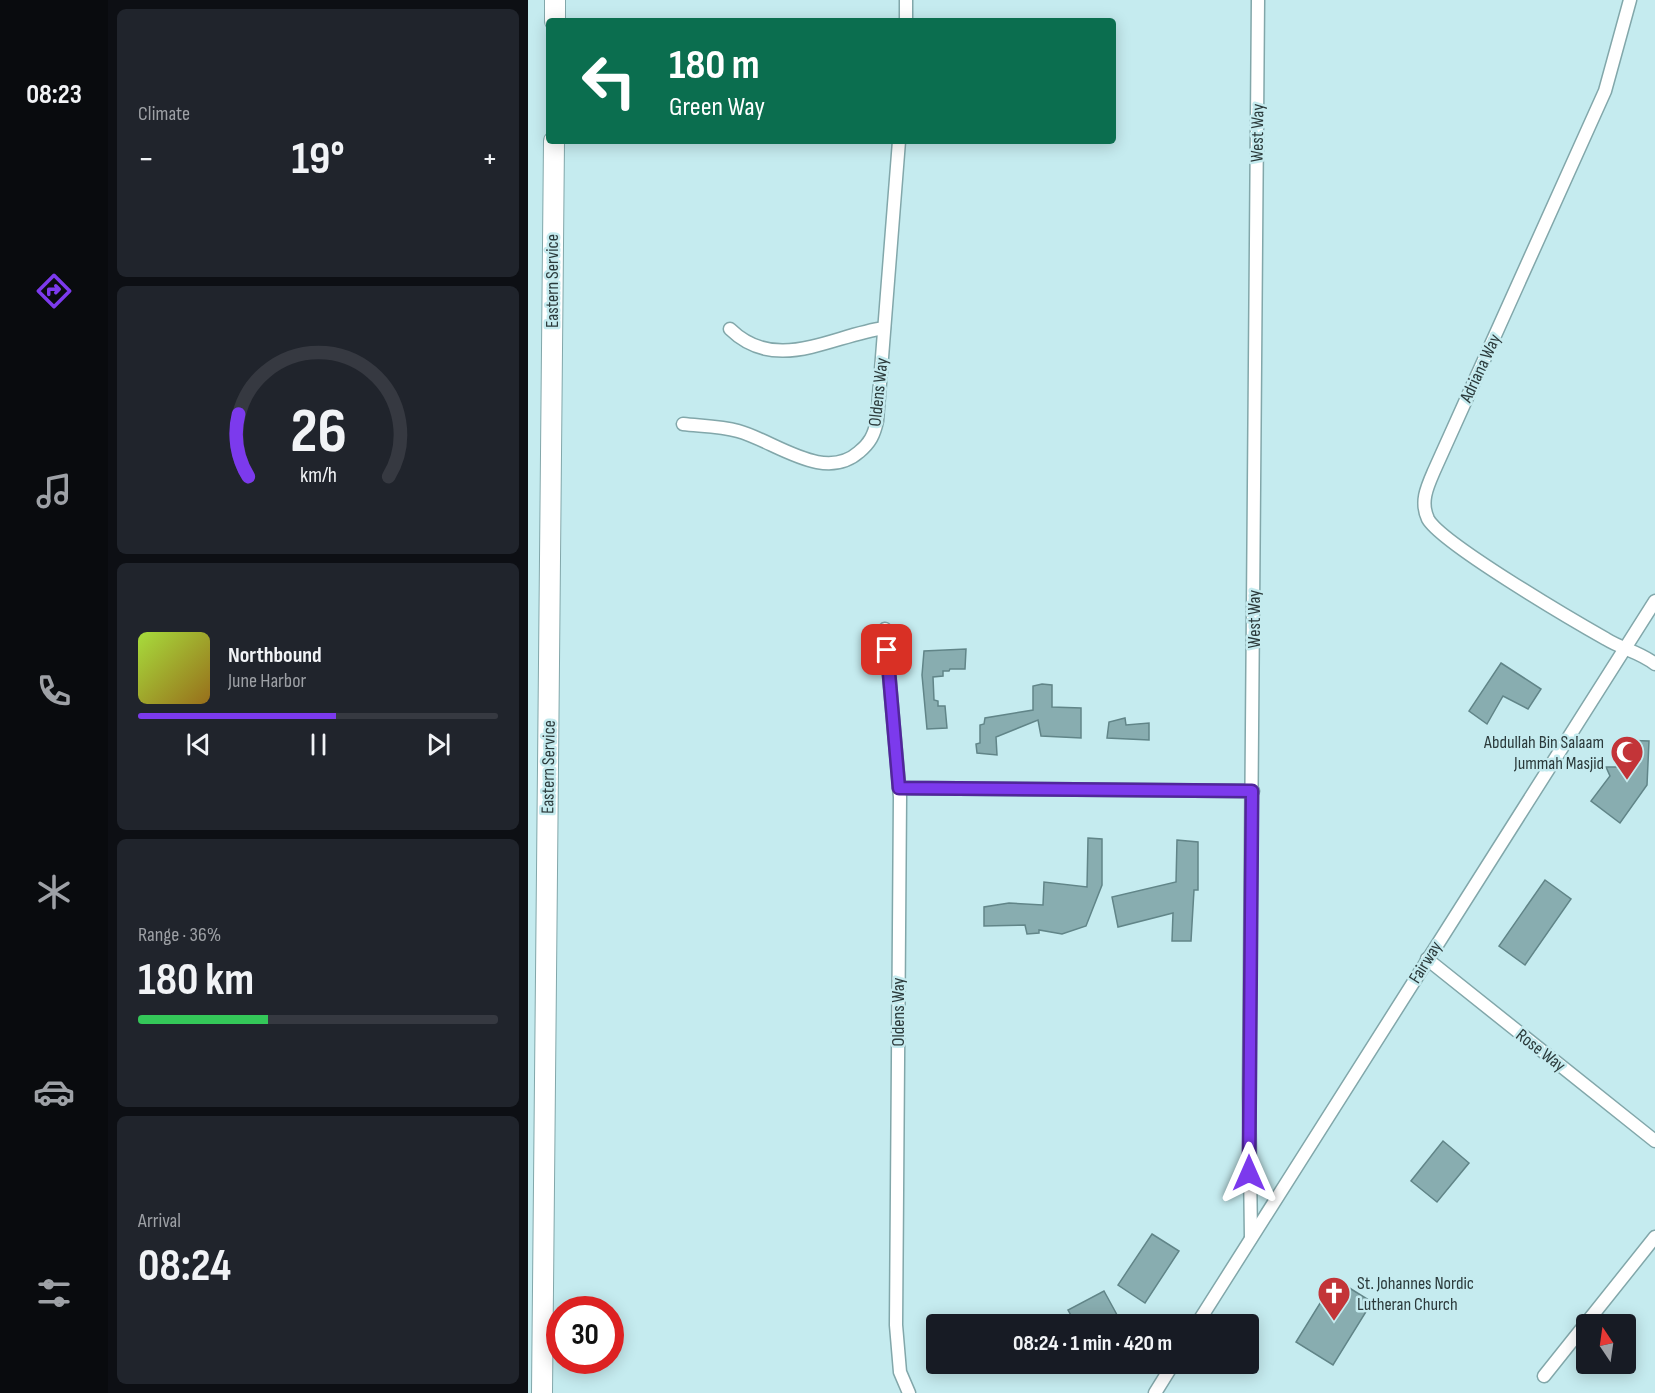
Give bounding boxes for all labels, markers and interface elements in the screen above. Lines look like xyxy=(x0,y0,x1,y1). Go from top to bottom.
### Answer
text: 180 m xyxy=(669,40,760,91)
icon: left xyxy=(570,42,648,120)
text: 08:23 xyxy=(26,79,82,111)
text: Green Way xyxy=(669,91,765,123)
text: Climate xyxy=(138,102,190,126)
street label: West Way xyxy=(1246,104,1269,162)
text: 19° xyxy=(291,132,345,187)
text: − xyxy=(138,139,154,179)
text: + xyxy=(482,139,498,179)
street label: Eastern Service xyxy=(542,234,563,328)
icon: directions xyxy=(33,270,75,312)
street label: Adriana Way xyxy=(1455,331,1505,407)
street label: Oldens Way xyxy=(864,357,893,427)
text: 26 xyxy=(290,395,346,470)
text: km/h xyxy=(299,463,337,488)
icon: music xyxy=(33,470,75,512)
street label: West Way xyxy=(1244,590,1265,648)
pin xyxy=(861,624,912,675)
icon: arrive xyxy=(870,633,903,666)
text: Northbound xyxy=(228,642,322,669)
text: June Harbor xyxy=(228,669,306,693)
icon: phone xyxy=(33,670,75,712)
street label: Eastern Service xyxy=(537,720,560,814)
icon: previous xyxy=(182,728,215,761)
icon: pause xyxy=(302,728,335,761)
icon: next xyxy=(422,728,455,761)
place label: Abdullah Bin Salaam Jummah Masjid xyxy=(1483,732,1604,774)
mosque icon: Abdullah Bin Salaam Jummah Masjid xyxy=(1609,734,1645,781)
icon: climate xyxy=(33,871,75,913)
text: Range · 36% xyxy=(138,923,221,947)
street label: Fairway xyxy=(1404,937,1446,987)
text: 180 km xyxy=(138,953,254,1008)
street label: Oldens Way xyxy=(888,977,909,1046)
street label: Rose Way xyxy=(1512,1025,1570,1076)
icon: car xyxy=(33,1071,75,1113)
position arrow xyxy=(1217,1141,1281,1205)
text: Arrival xyxy=(138,1209,181,1233)
text: 08:24 xyxy=(138,1239,231,1294)
icon: filters xyxy=(33,1272,75,1314)
place label: St. Johannes Nordic Lutheran Church xyxy=(1357,1273,1474,1315)
church icon: St. Johannes Nordic Lutheran Church xyxy=(1316,1275,1352,1322)
speed limit sign: 30 xyxy=(546,1296,624,1374)
north arrow xyxy=(1576,1314,1636,1374)
map controls xyxy=(1576,1314,1636,1374)
text: 08:24 · 1 min · 420 m xyxy=(1013,1330,1172,1357)

